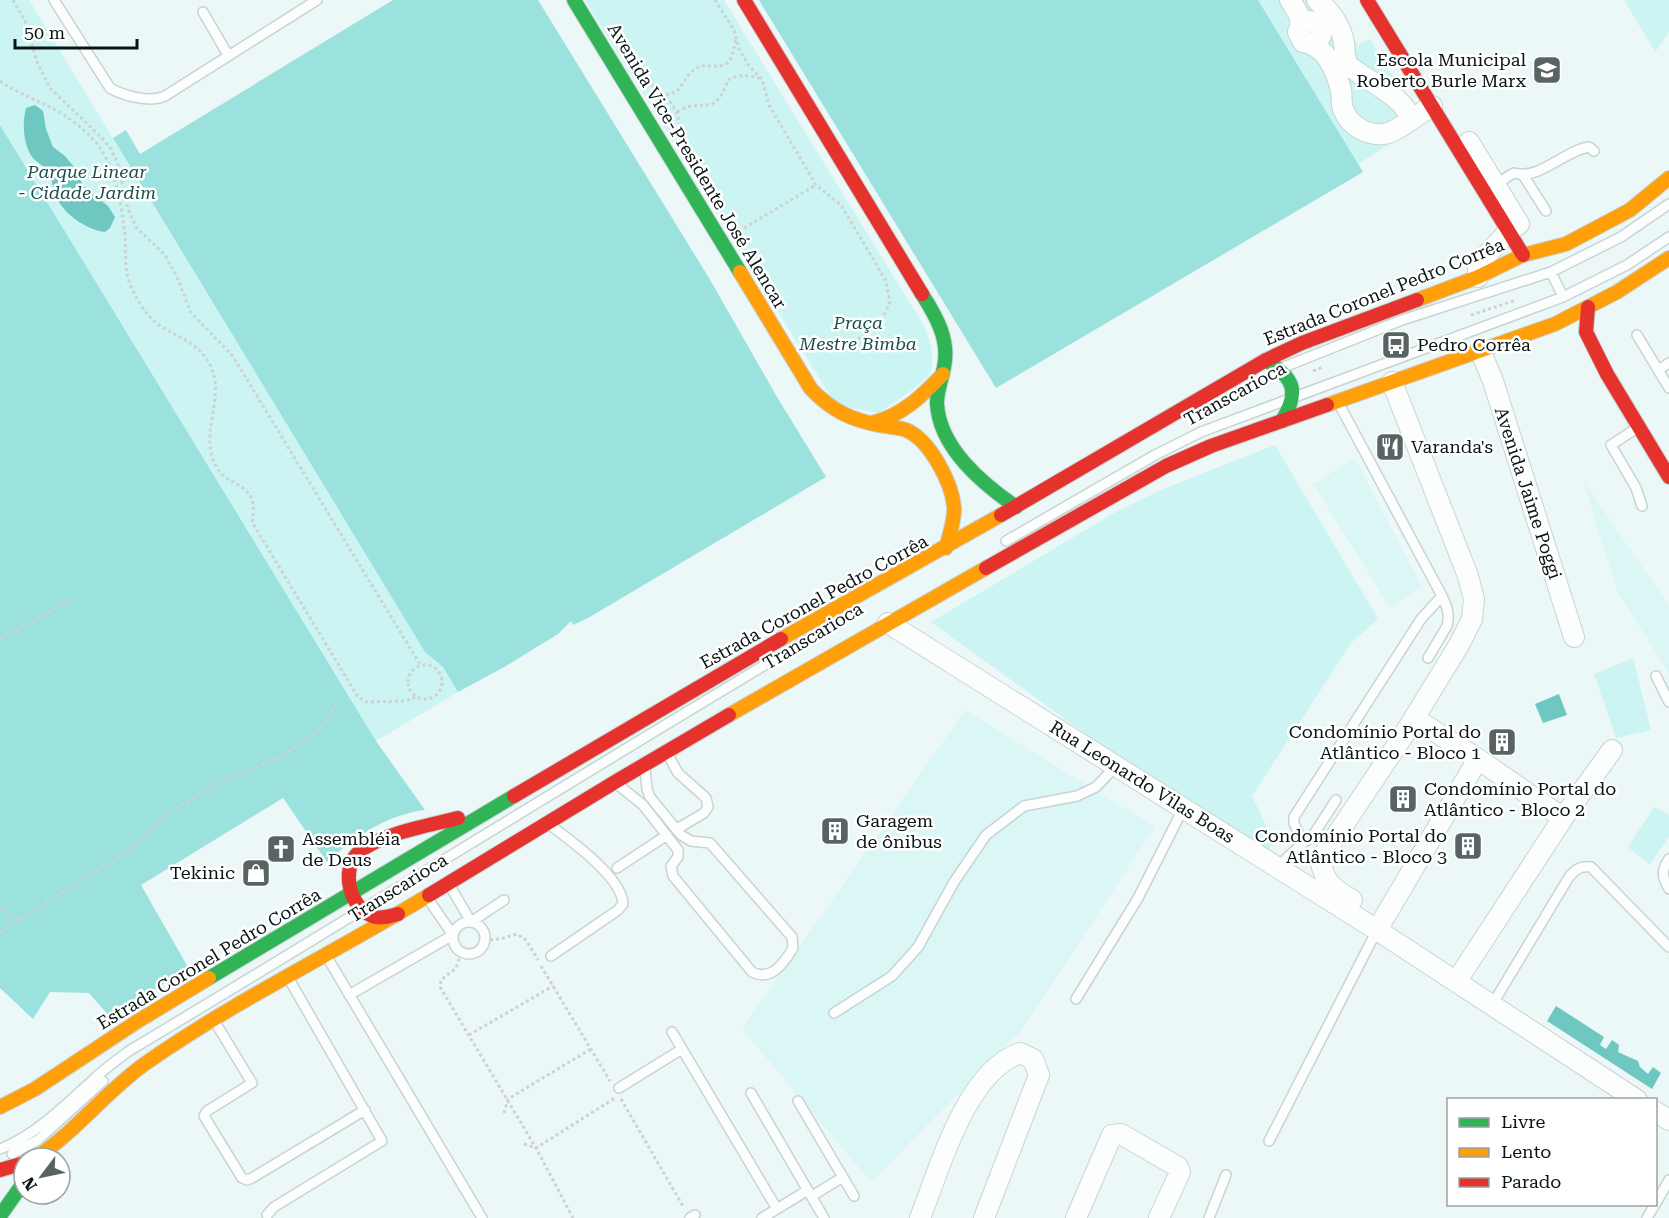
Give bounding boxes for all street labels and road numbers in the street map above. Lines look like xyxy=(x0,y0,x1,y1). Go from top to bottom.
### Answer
street label: Avenida Vice-Presidente José Alencar xyxy=(604,19,791,312)
street label: Estrada Coronel Pedro Corrêa xyxy=(1261,234,1507,350)
street label: Transcarioca xyxy=(1180,357,1289,430)
street label: Avenida Jaime Poggi xyxy=(1491,404,1566,582)
street label: Estrada Coronel Pedro Corrêa xyxy=(696,530,931,673)
street label: Transcarioca xyxy=(759,597,867,674)
street label: Rua Leonardo Vilas Boas xyxy=(1046,716,1238,847)
street label: Transcarioca xyxy=(344,849,451,926)
street label: Estrada Coronel Pedro Corrêa xyxy=(93,883,325,1034)

